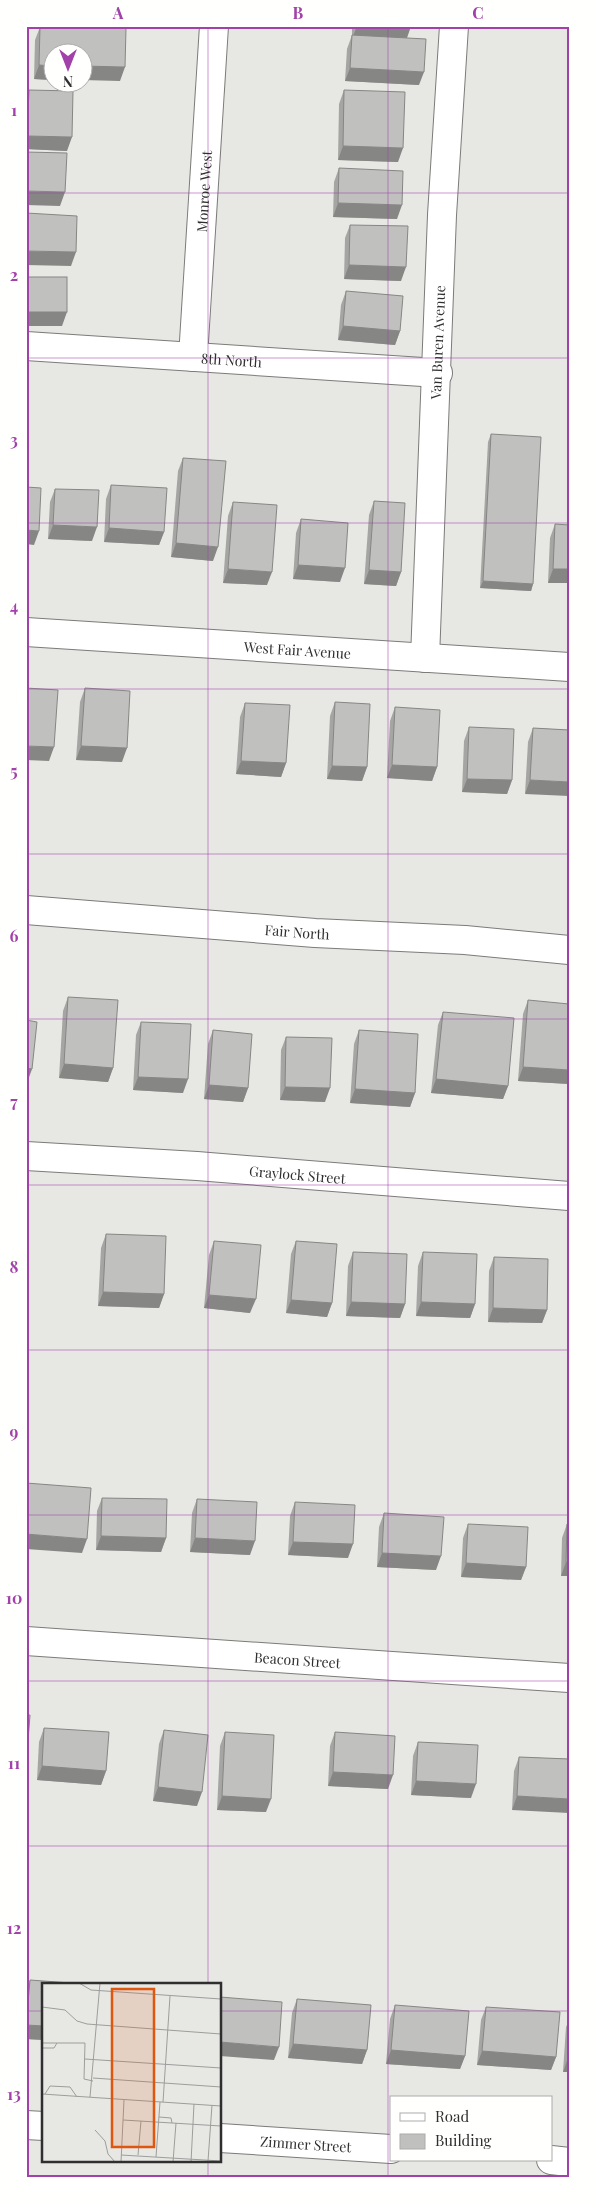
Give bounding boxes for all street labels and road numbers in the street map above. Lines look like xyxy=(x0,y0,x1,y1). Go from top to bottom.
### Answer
street label: Monroe West xyxy=(191,149,216,233)
street label: Van Buren Avenue xyxy=(425,285,449,401)
street label: 8th North xyxy=(201,348,263,371)
street label: West Fair Avenue xyxy=(242,636,352,662)
street label: Fair North xyxy=(264,920,331,943)
street label: Graylock Street xyxy=(248,1161,347,1188)
street label: Beacon Street xyxy=(253,1647,342,1672)
street label: Zimmer Street xyxy=(260,2131,353,2156)

